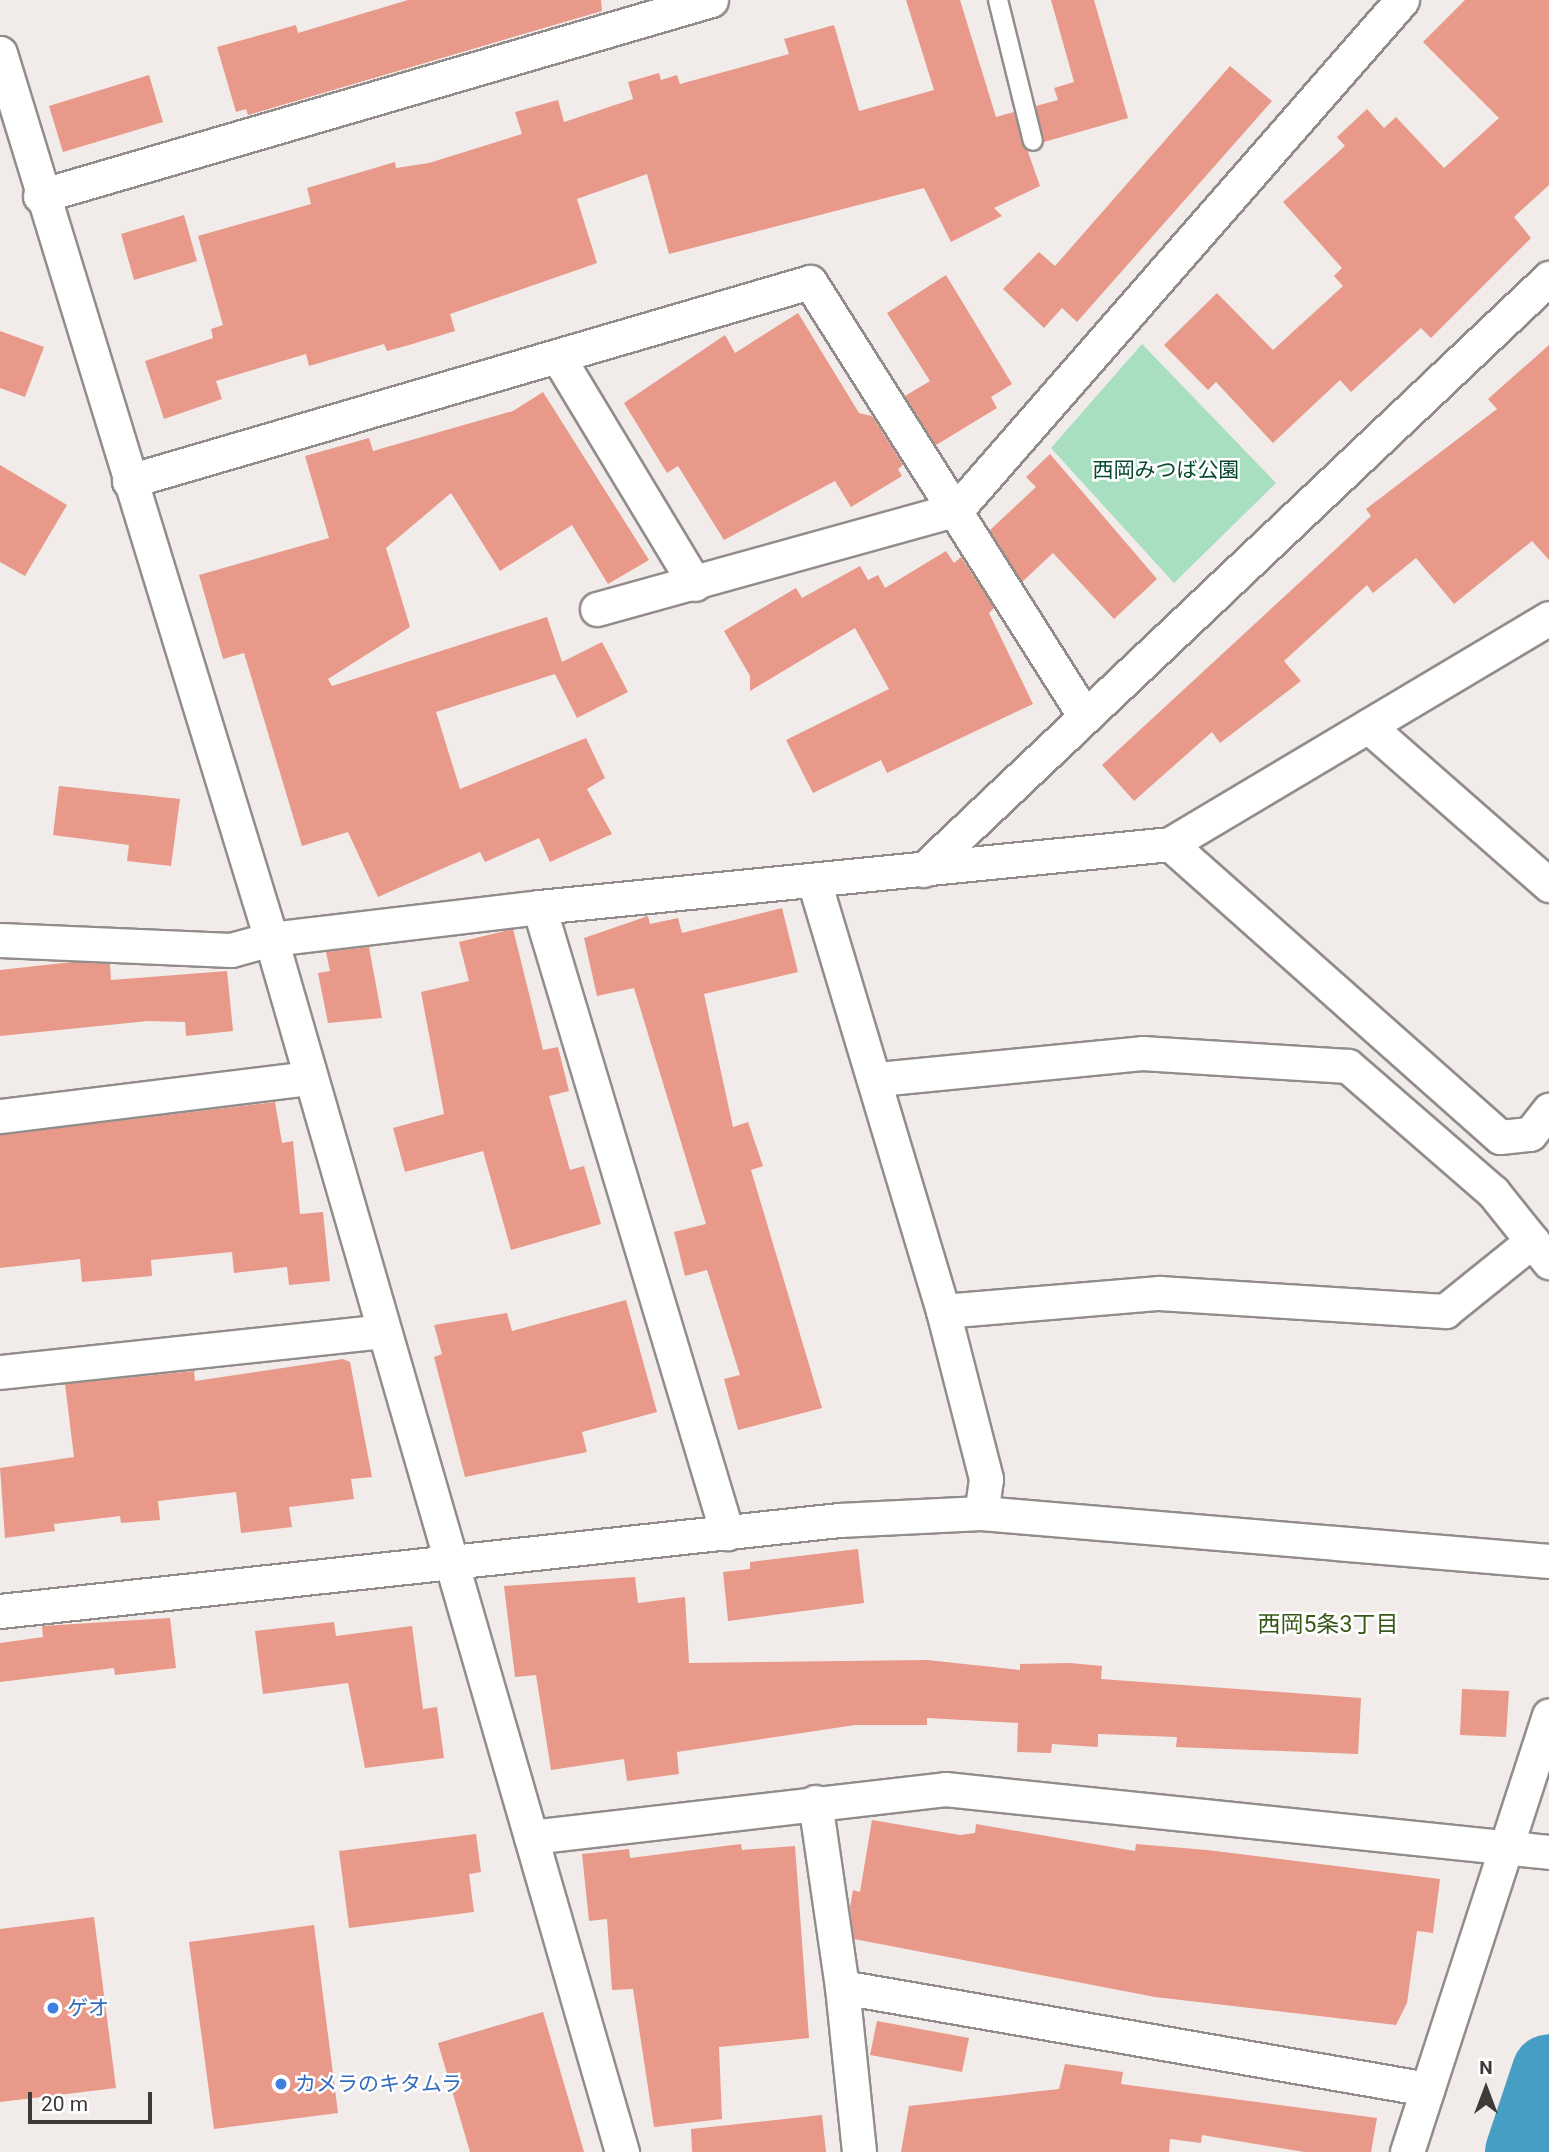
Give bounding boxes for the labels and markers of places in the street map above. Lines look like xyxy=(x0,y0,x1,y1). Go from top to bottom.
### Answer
place label: ゲオ xyxy=(67,1995,109,2021)
marker: ゲオ xyxy=(45,2000,61,2016)
place label: カメラのキタムラ xyxy=(295,2071,463,2097)
marker: カメラのキタムラ xyxy=(273,2076,289,2092)

